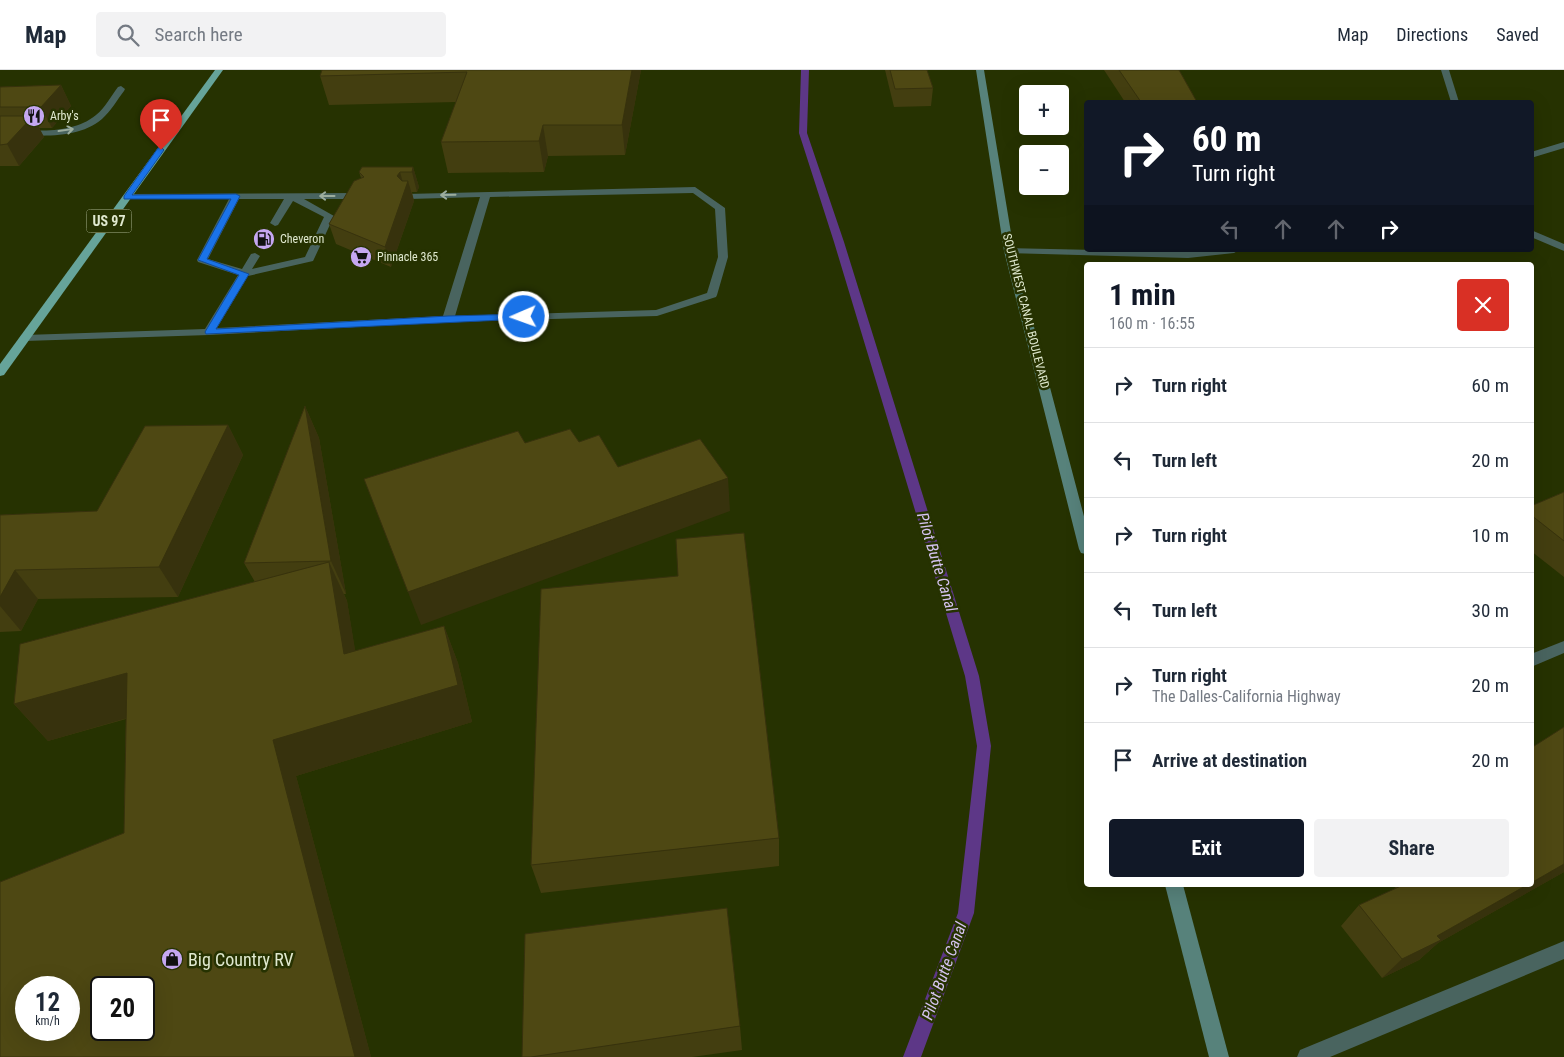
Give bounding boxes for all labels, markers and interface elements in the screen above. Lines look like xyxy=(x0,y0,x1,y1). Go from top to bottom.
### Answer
search box xyxy=(96,12,446,57)
text: Map xyxy=(25,21,66,49)
icon: search xyxy=(114,21,142,49)
text: Search here xyxy=(154,23,243,46)
text: Map xyxy=(1337,24,1368,45)
text: Directions xyxy=(1396,24,1468,45)
text: Saved xyxy=(1496,24,1539,45)
map controls xyxy=(1019,85,1069,195)
button: + xyxy=(1019,85,1069,135)
pin xyxy=(140,99,182,150)
restaurant icon: Arby's xyxy=(22,104,46,128)
icon: arrive xyxy=(147,106,175,134)
place label: Arby's xyxy=(50,109,79,123)
text: 60 m xyxy=(1192,119,1261,160)
icon: right xyxy=(1109,120,1174,185)
one-way arrow xyxy=(58,125,74,135)
button: − xyxy=(1019,145,1069,195)
text: Turn right xyxy=(1192,161,1275,186)
one-way arrow xyxy=(440,190,456,200)
one-way arrow xyxy=(319,191,336,201)
road number: US 97 xyxy=(86,210,132,232)
icon: left xyxy=(1216,215,1244,243)
icon: ahead xyxy=(1269,215,1297,243)
icon: ahead xyxy=(1322,215,1350,243)
icon: right xyxy=(1375,215,1403,243)
fuel station icon: Cheveron xyxy=(252,227,276,251)
place label: Cheveron xyxy=(280,232,324,246)
street label: SOUTHWEST CANAL BOULEVARD xyxy=(1000,232,1052,390)
supermarket icon: Pinnacle 365 xyxy=(349,245,373,269)
place label: Pinnacle 365 xyxy=(377,250,438,264)
text: 1 min xyxy=(1109,277,1176,312)
button: close xyxy=(1457,279,1509,331)
position arrow xyxy=(497,290,549,342)
text: 160 m · 16:55 xyxy=(1109,314,1195,333)
icon: right xyxy=(1109,371,1137,399)
text: Turn right xyxy=(1152,374,1227,397)
text: 60 m xyxy=(1472,374,1509,397)
icon: left xyxy=(1109,446,1137,474)
text: Turn left xyxy=(1152,449,1217,472)
text: 20 m xyxy=(1472,449,1509,472)
water label: Pilot Butte Canal xyxy=(913,510,961,614)
icon: right xyxy=(1109,521,1137,549)
text: Turn right xyxy=(1152,524,1227,547)
text: 10 m xyxy=(1472,524,1509,547)
icon: left xyxy=(1109,596,1137,624)
text: Turn left xyxy=(1152,599,1217,622)
text: 30 m xyxy=(1472,599,1509,622)
text: Turn right xyxy=(1152,664,1227,687)
icon: right xyxy=(1109,671,1137,699)
text: 20 m xyxy=(1472,674,1509,697)
text: The Dalles-California Highway xyxy=(1152,687,1341,706)
icon: arrive xyxy=(1109,746,1137,774)
text: Arrive at destination xyxy=(1152,749,1307,772)
text: 20 m xyxy=(1472,749,1509,772)
button: Exit xyxy=(1109,819,1304,877)
button: Share xyxy=(1314,819,1509,877)
water label: Pilot Butte Canal xyxy=(918,919,971,1022)
shop icon: Big Country RV xyxy=(160,947,184,971)
place label: Big Country RV xyxy=(188,949,294,970)
speed limit sign: 20 xyxy=(90,976,155,1041)
text: 12 xyxy=(35,988,60,1017)
text: km/h xyxy=(35,1014,60,1028)

